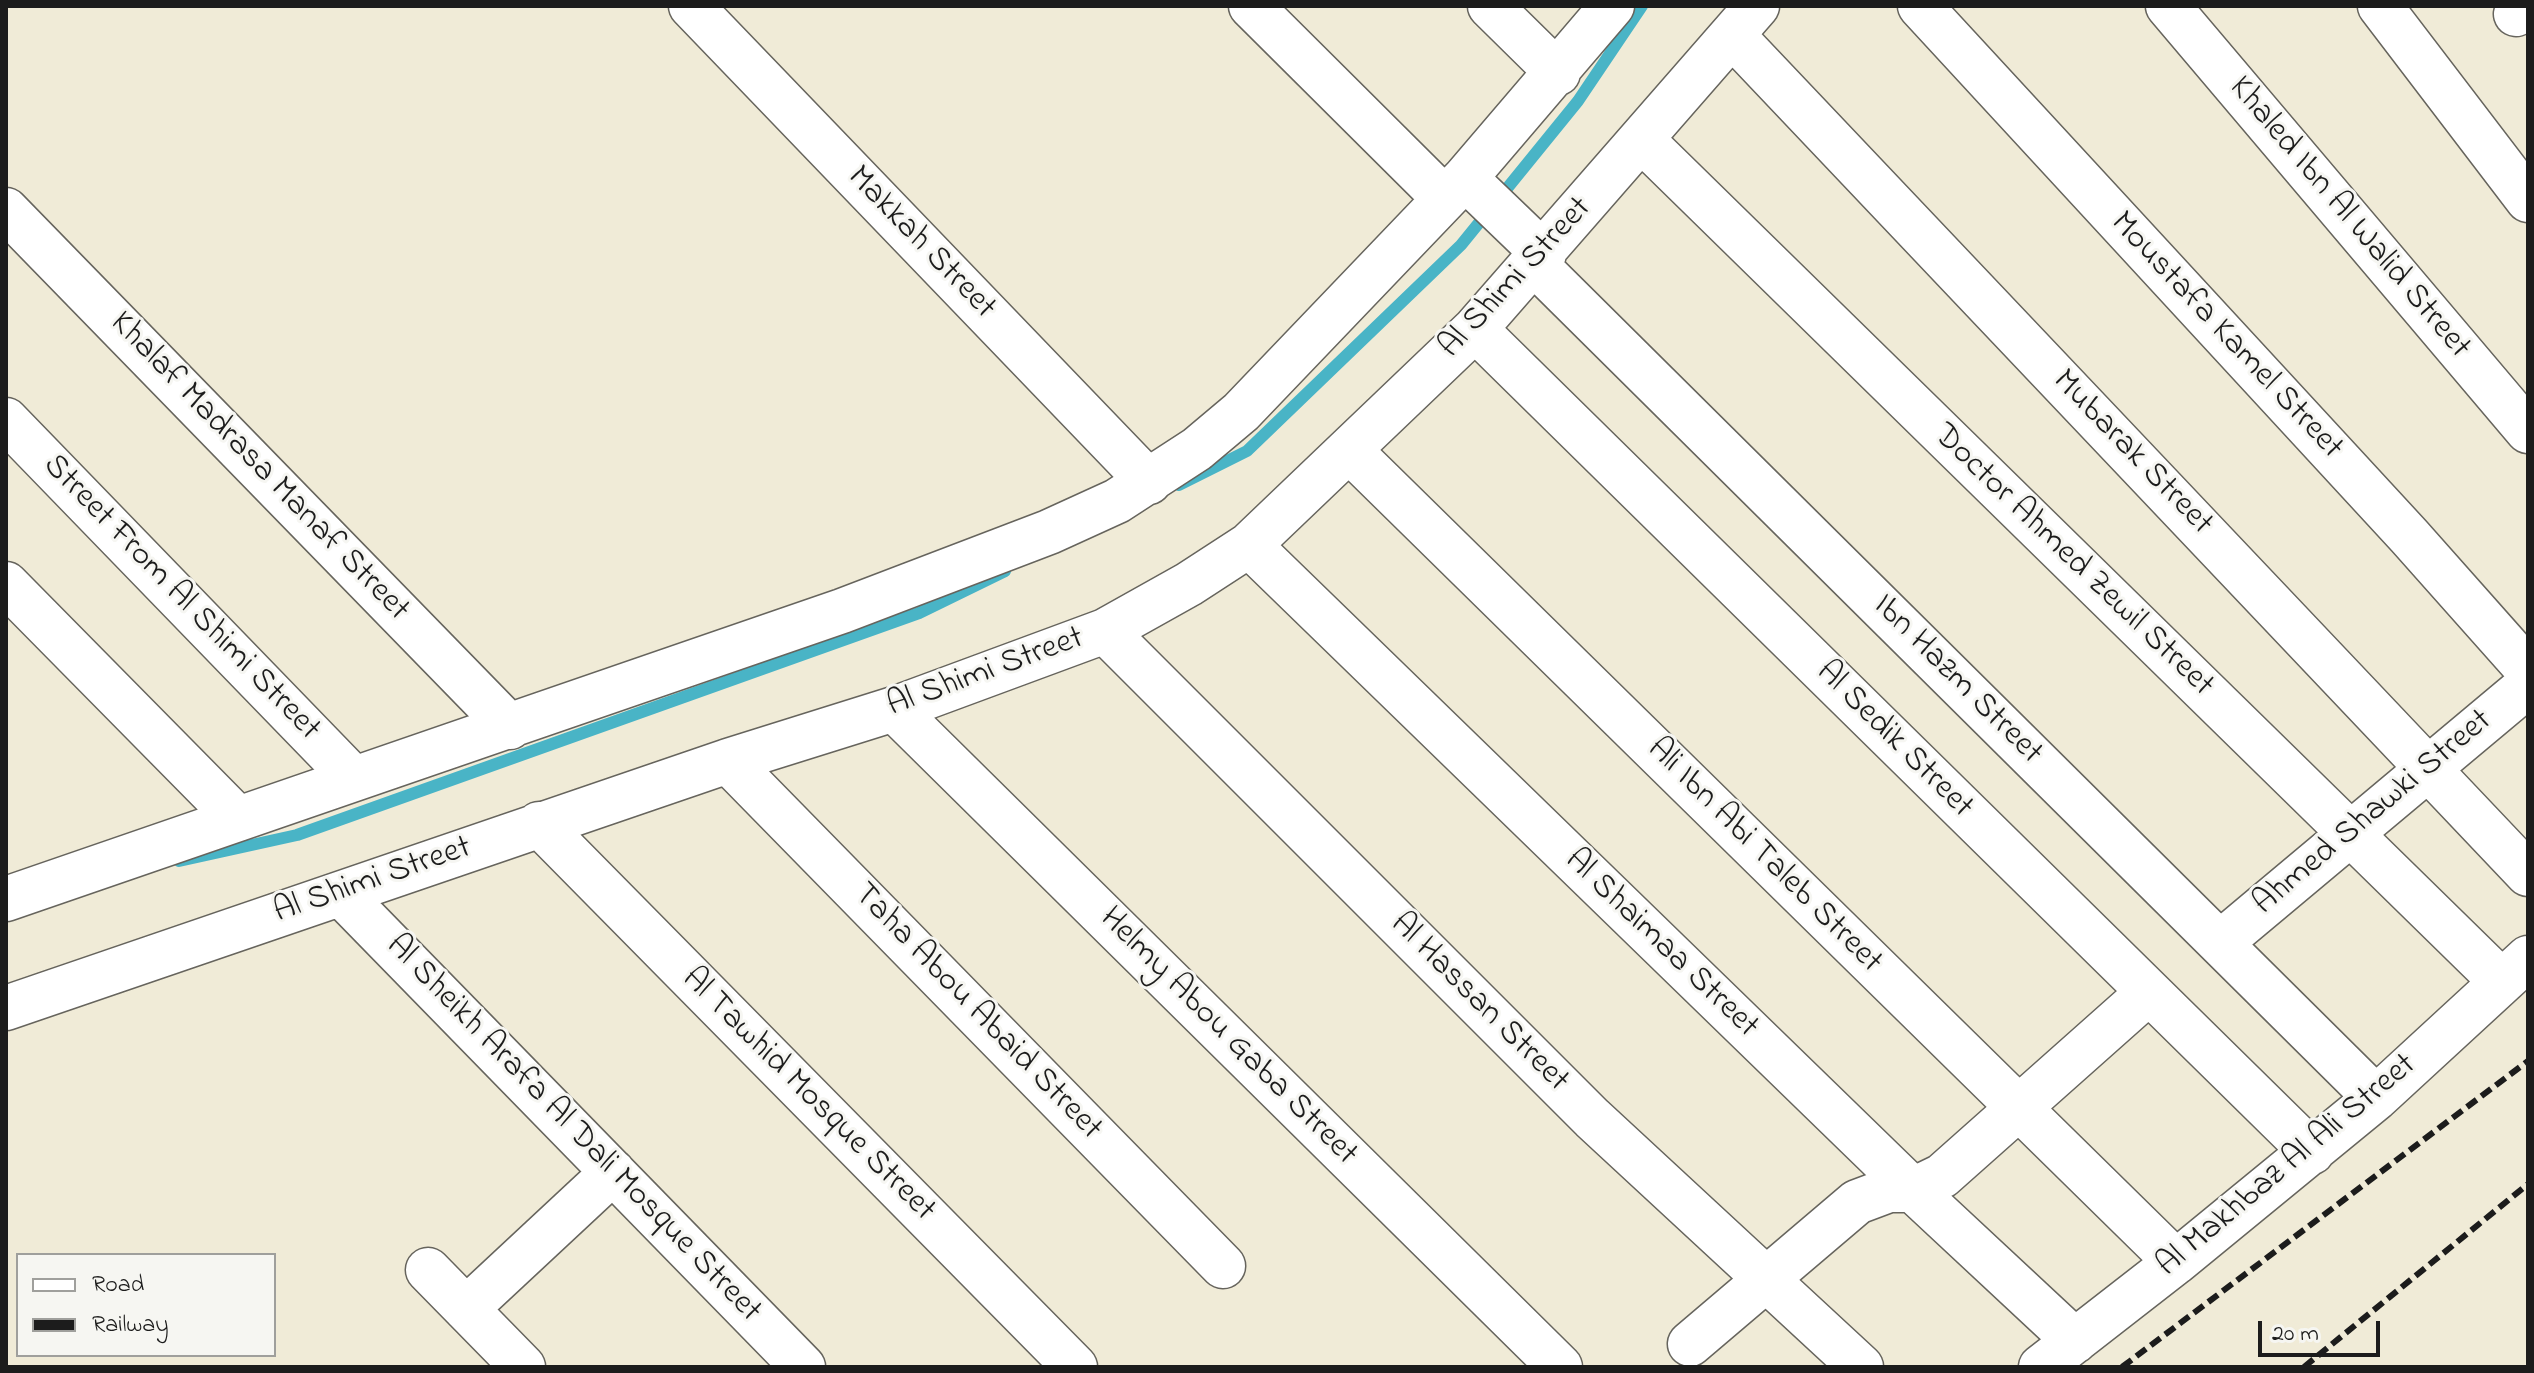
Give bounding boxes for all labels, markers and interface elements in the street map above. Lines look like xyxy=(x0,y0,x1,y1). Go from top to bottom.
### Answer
street label: Khaled Ibn Al Walid Street xyxy=(2218,70,2478,368)
street label: Makkah Street xyxy=(837,159,1003,329)
street label: Al Shimi Street xyxy=(1432,190,1602,368)
street label: Moustafa Kamel Street xyxy=(2100,205,2350,469)
street label: Khalaf Madrasa Manaf Street xyxy=(99,305,417,631)
street label: Mubarak Street xyxy=(2042,363,2220,545)
street label: Doctor Ahmed Zewil Street xyxy=(1923,417,2221,707)
street label: Street From Al Shimi Street xyxy=(32,447,328,751)
street label: Ibn Hazm Street xyxy=(1862,587,2050,775)
street label: Al Shimi Street xyxy=(882,620,1090,728)
street label: Al Sedik Street xyxy=(1806,654,1980,828)
street label: Ahmed Shawki Street xyxy=(2246,702,2502,926)
street label: Ali Ibn Abi Taleb Street xyxy=(1637,731,1889,983)
street label: Al Shimi Street xyxy=(269,829,477,935)
street label: Al Shaimaa Street xyxy=(1554,842,1766,1048)
street label: Taha Abou Abaid Street xyxy=(843,876,1109,1150)
street label: Helmy Abou Gaba Street xyxy=(1089,900,1365,1176)
street label: Al Hassan Street xyxy=(1380,906,1576,1102)
street label: Al Sheikh Arafa Al Dali Mosque Street xyxy=(375,927,769,1333)
street label: Al Tawhid Mosque Street xyxy=(671,960,943,1232)
street label: Al Makhbaz Al Ali Street xyxy=(2150,1046,2426,1288)
legend xyxy=(16,1253,276,1357)
text: Road xyxy=(92,1268,144,1303)
scale bar xyxy=(2262,1305,2384,1355)
text: Railway xyxy=(92,1308,169,1343)
text: 20 m xyxy=(2272,1317,2319,1352)

